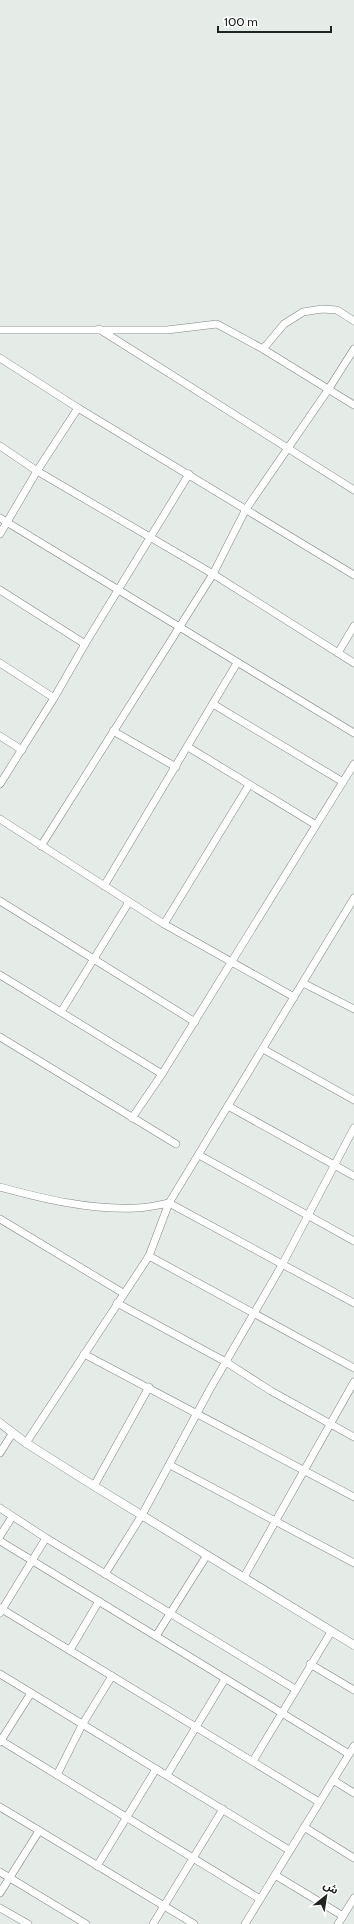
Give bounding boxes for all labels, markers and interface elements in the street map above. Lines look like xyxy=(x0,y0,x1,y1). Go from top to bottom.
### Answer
scale bar xyxy=(218,8,331,34)
text: 100 m xyxy=(224,14,258,29)
north arrow xyxy=(306,1876,346,1916)
text: ش xyxy=(321,1878,341,1897)

